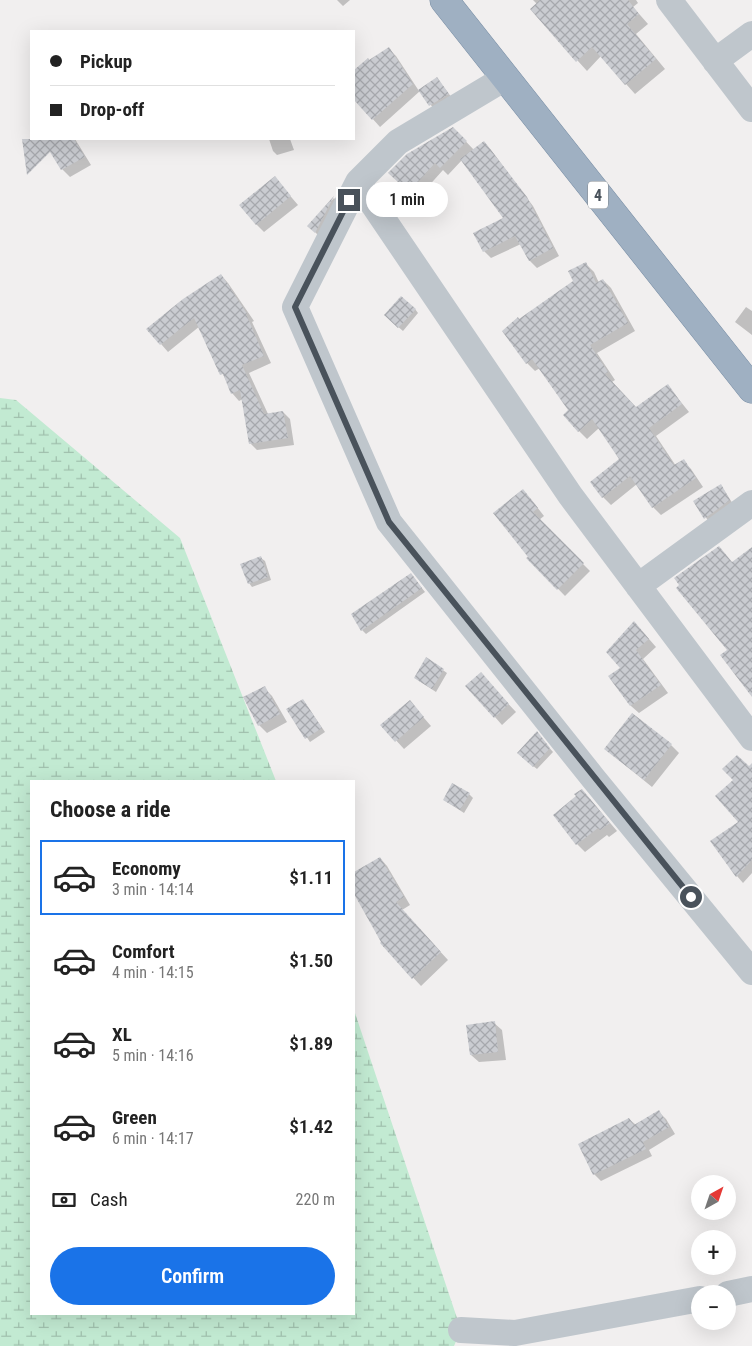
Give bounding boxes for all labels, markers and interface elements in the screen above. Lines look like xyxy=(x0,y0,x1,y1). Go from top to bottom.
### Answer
text: Pickup xyxy=(80,50,132,73)
text: Drop-off xyxy=(80,98,144,121)
callout: 1 min xyxy=(366,182,449,218)
road number: 4 xyxy=(588,182,608,208)
route end xyxy=(338,189,360,211)
text: 1 min xyxy=(389,190,425,209)
text: Choose a ride xyxy=(50,797,171,822)
icon: car xyxy=(52,855,97,900)
text: Economy xyxy=(112,857,181,880)
text: $1.11 xyxy=(289,866,333,889)
text: 3 min · 14:14 xyxy=(112,880,194,899)
route start xyxy=(680,886,702,908)
icon: car xyxy=(52,938,97,983)
text: Comfort xyxy=(112,940,175,963)
text: $1.50 xyxy=(289,949,333,972)
text: 4 min · 14:15 xyxy=(112,963,194,982)
icon: car xyxy=(52,1021,97,1066)
text: XL xyxy=(112,1023,132,1046)
text: $1.89 xyxy=(289,1032,333,1055)
text: 5 min · 14:16 xyxy=(112,1046,194,1065)
icon: car xyxy=(52,1104,97,1149)
text: Green xyxy=(112,1106,157,1129)
text: $1.42 xyxy=(289,1115,333,1138)
text: 6 min · 14:17 xyxy=(112,1129,194,1148)
north arrow xyxy=(691,1175,736,1220)
map controls xyxy=(691,1175,736,1330)
icon: cash xyxy=(50,1186,78,1214)
text: Cash xyxy=(90,1188,128,1211)
text: 220 m xyxy=(296,1190,335,1209)
button: + xyxy=(691,1230,736,1275)
button: Confirm xyxy=(50,1247,335,1305)
button: − xyxy=(691,1285,736,1330)

